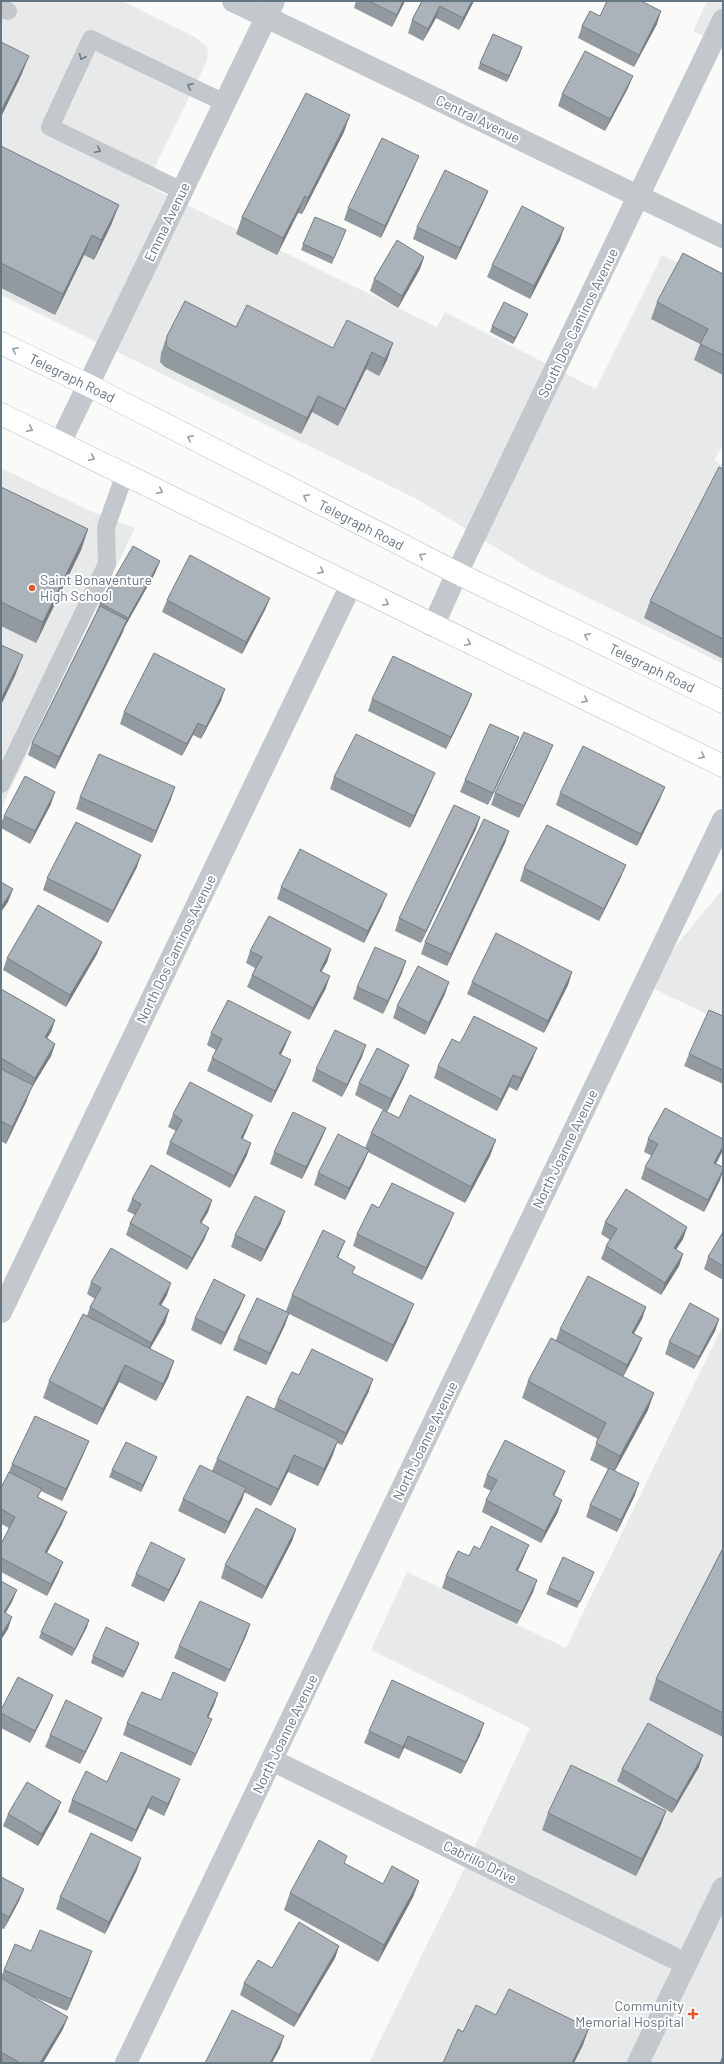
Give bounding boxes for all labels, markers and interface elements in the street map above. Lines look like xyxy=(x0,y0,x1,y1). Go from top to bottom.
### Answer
one-way arrow xyxy=(79,53,87,61)
one-way arrow xyxy=(186,83,194,91)
street label: Central Avenue xyxy=(433,91,523,146)
one-way arrow xyxy=(94,145,101,153)
street label: Emma Avenue xyxy=(140,179,193,264)
street label: South Dos Caminos Avenue xyxy=(534,245,621,400)
one-way arrow xyxy=(12,347,19,355)
street label: Telegraph Road xyxy=(26,349,118,406)
one-way arrow xyxy=(26,424,34,432)
one-way arrow xyxy=(187,435,195,442)
one-way arrow xyxy=(88,453,96,461)
one-way arrow xyxy=(155,486,163,494)
one-way arrow xyxy=(303,494,310,501)
street label: Telegraph Road xyxy=(316,496,407,553)
one-way arrow xyxy=(419,553,426,560)
one-way arrow xyxy=(316,566,324,574)
place label: Saint Bonaventure High School xyxy=(40,571,152,604)
marker: Saint Bonaventure High School xyxy=(27,583,37,593)
one-way arrow xyxy=(382,598,389,606)
one-way arrow xyxy=(584,633,591,641)
one-way arrow xyxy=(464,638,471,646)
street label: Telegraph Road xyxy=(606,639,698,696)
one-way arrow xyxy=(581,695,589,703)
one-way arrow xyxy=(698,751,706,759)
street label: North Dos Caminos Avenue xyxy=(132,872,219,1026)
street label: North Joanne Avenue xyxy=(528,1086,601,1211)
street label: North Joanne Avenue xyxy=(388,1378,461,1503)
street label: North Joanne Avenue xyxy=(248,1671,321,1796)
street label: Cabrillo Drive xyxy=(441,1836,520,1887)
place label: Community Memorial Hospital xyxy=(575,1997,685,2030)
marker: Community Memorial Hospital xyxy=(687,2008,699,2020)

